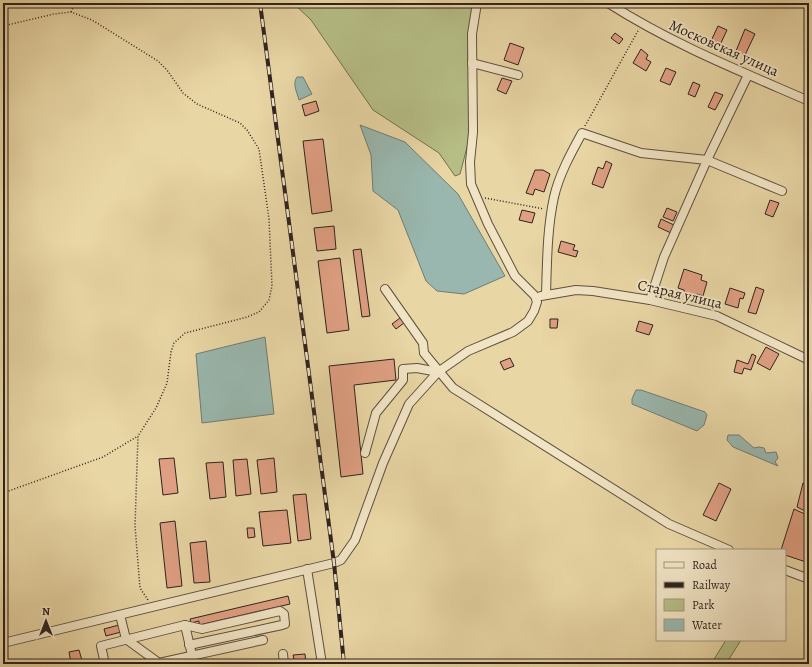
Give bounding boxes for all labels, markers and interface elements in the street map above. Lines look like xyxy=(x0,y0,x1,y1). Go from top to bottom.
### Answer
street label: Московская улица xyxy=(666,15,782,81)
street label: Старая улица xyxy=(636,275,724,313)
legend xyxy=(656,549,786,641)
text: Road xyxy=(692,557,718,573)
text: Railway xyxy=(692,577,731,593)
text: Park xyxy=(692,597,715,613)
north arrow xyxy=(26,601,66,641)
text: N xyxy=(42,604,50,619)
text: Water xyxy=(691,617,722,633)

